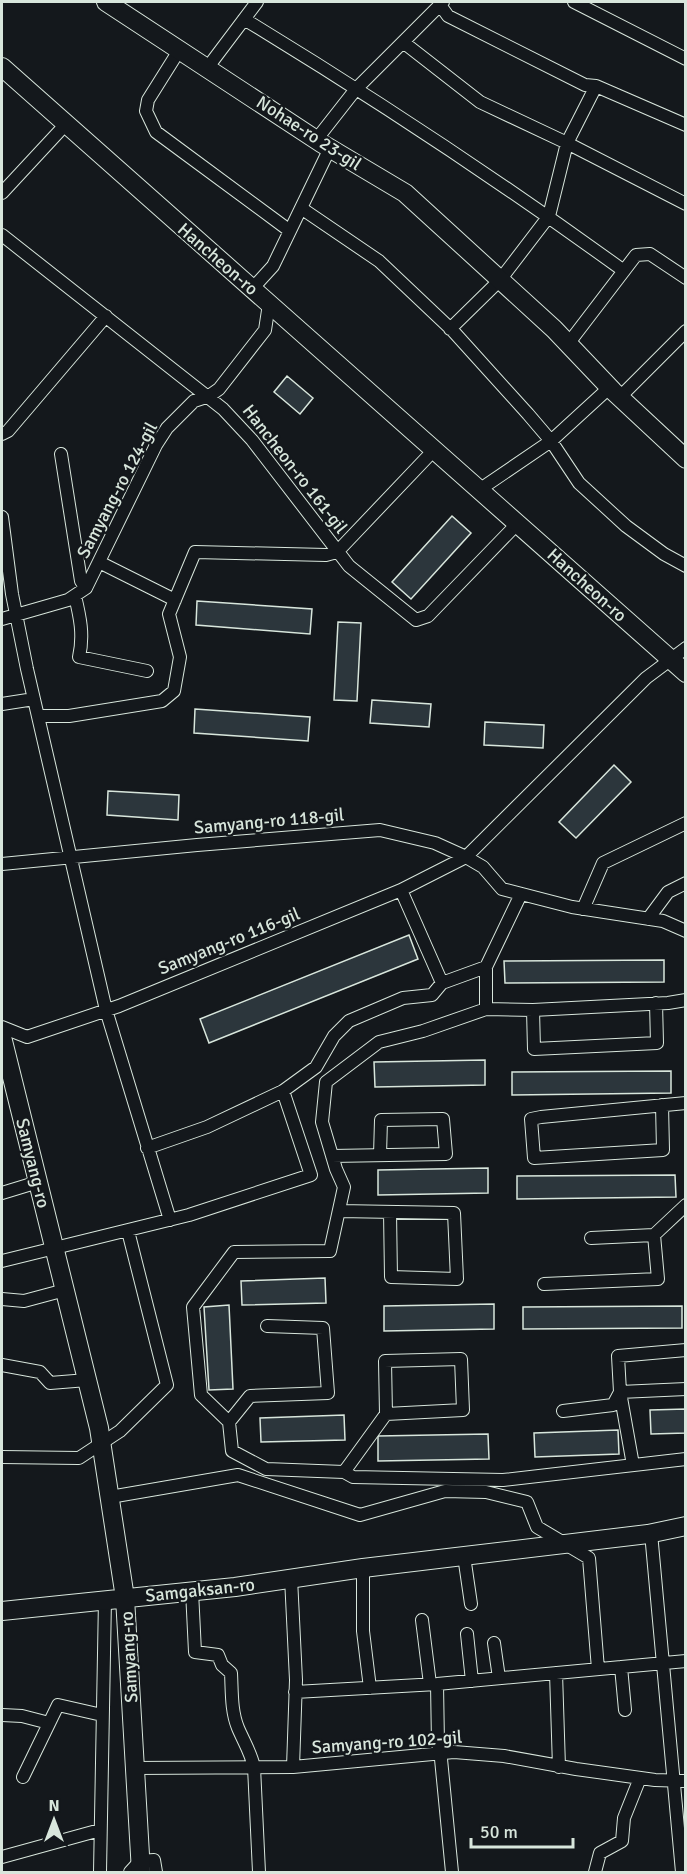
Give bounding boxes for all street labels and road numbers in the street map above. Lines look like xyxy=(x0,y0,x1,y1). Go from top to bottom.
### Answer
street label: Nohae-ro 23-gil xyxy=(252,91,366,175)
street label: Hancheon-ro xyxy=(173,218,263,300)
street label: Hancheon-ro 161-gil xyxy=(238,400,352,538)
street label: Samyang-ro 124-gil xyxy=(72,418,162,562)
street label: Hancheon-ro xyxy=(543,544,631,626)
street label: Samyang-ro 118-gil xyxy=(193,803,345,839)
street label: Samyang-ro 116-gil xyxy=(155,903,303,979)
street label: Samyang-ro xyxy=(11,1116,55,1210)
street label: Samgaksan-ro xyxy=(144,1573,256,1607)
street label: Samyang-ro xyxy=(116,1611,142,1703)
street label: Samyang-ro 102-gil xyxy=(311,1726,463,1758)

